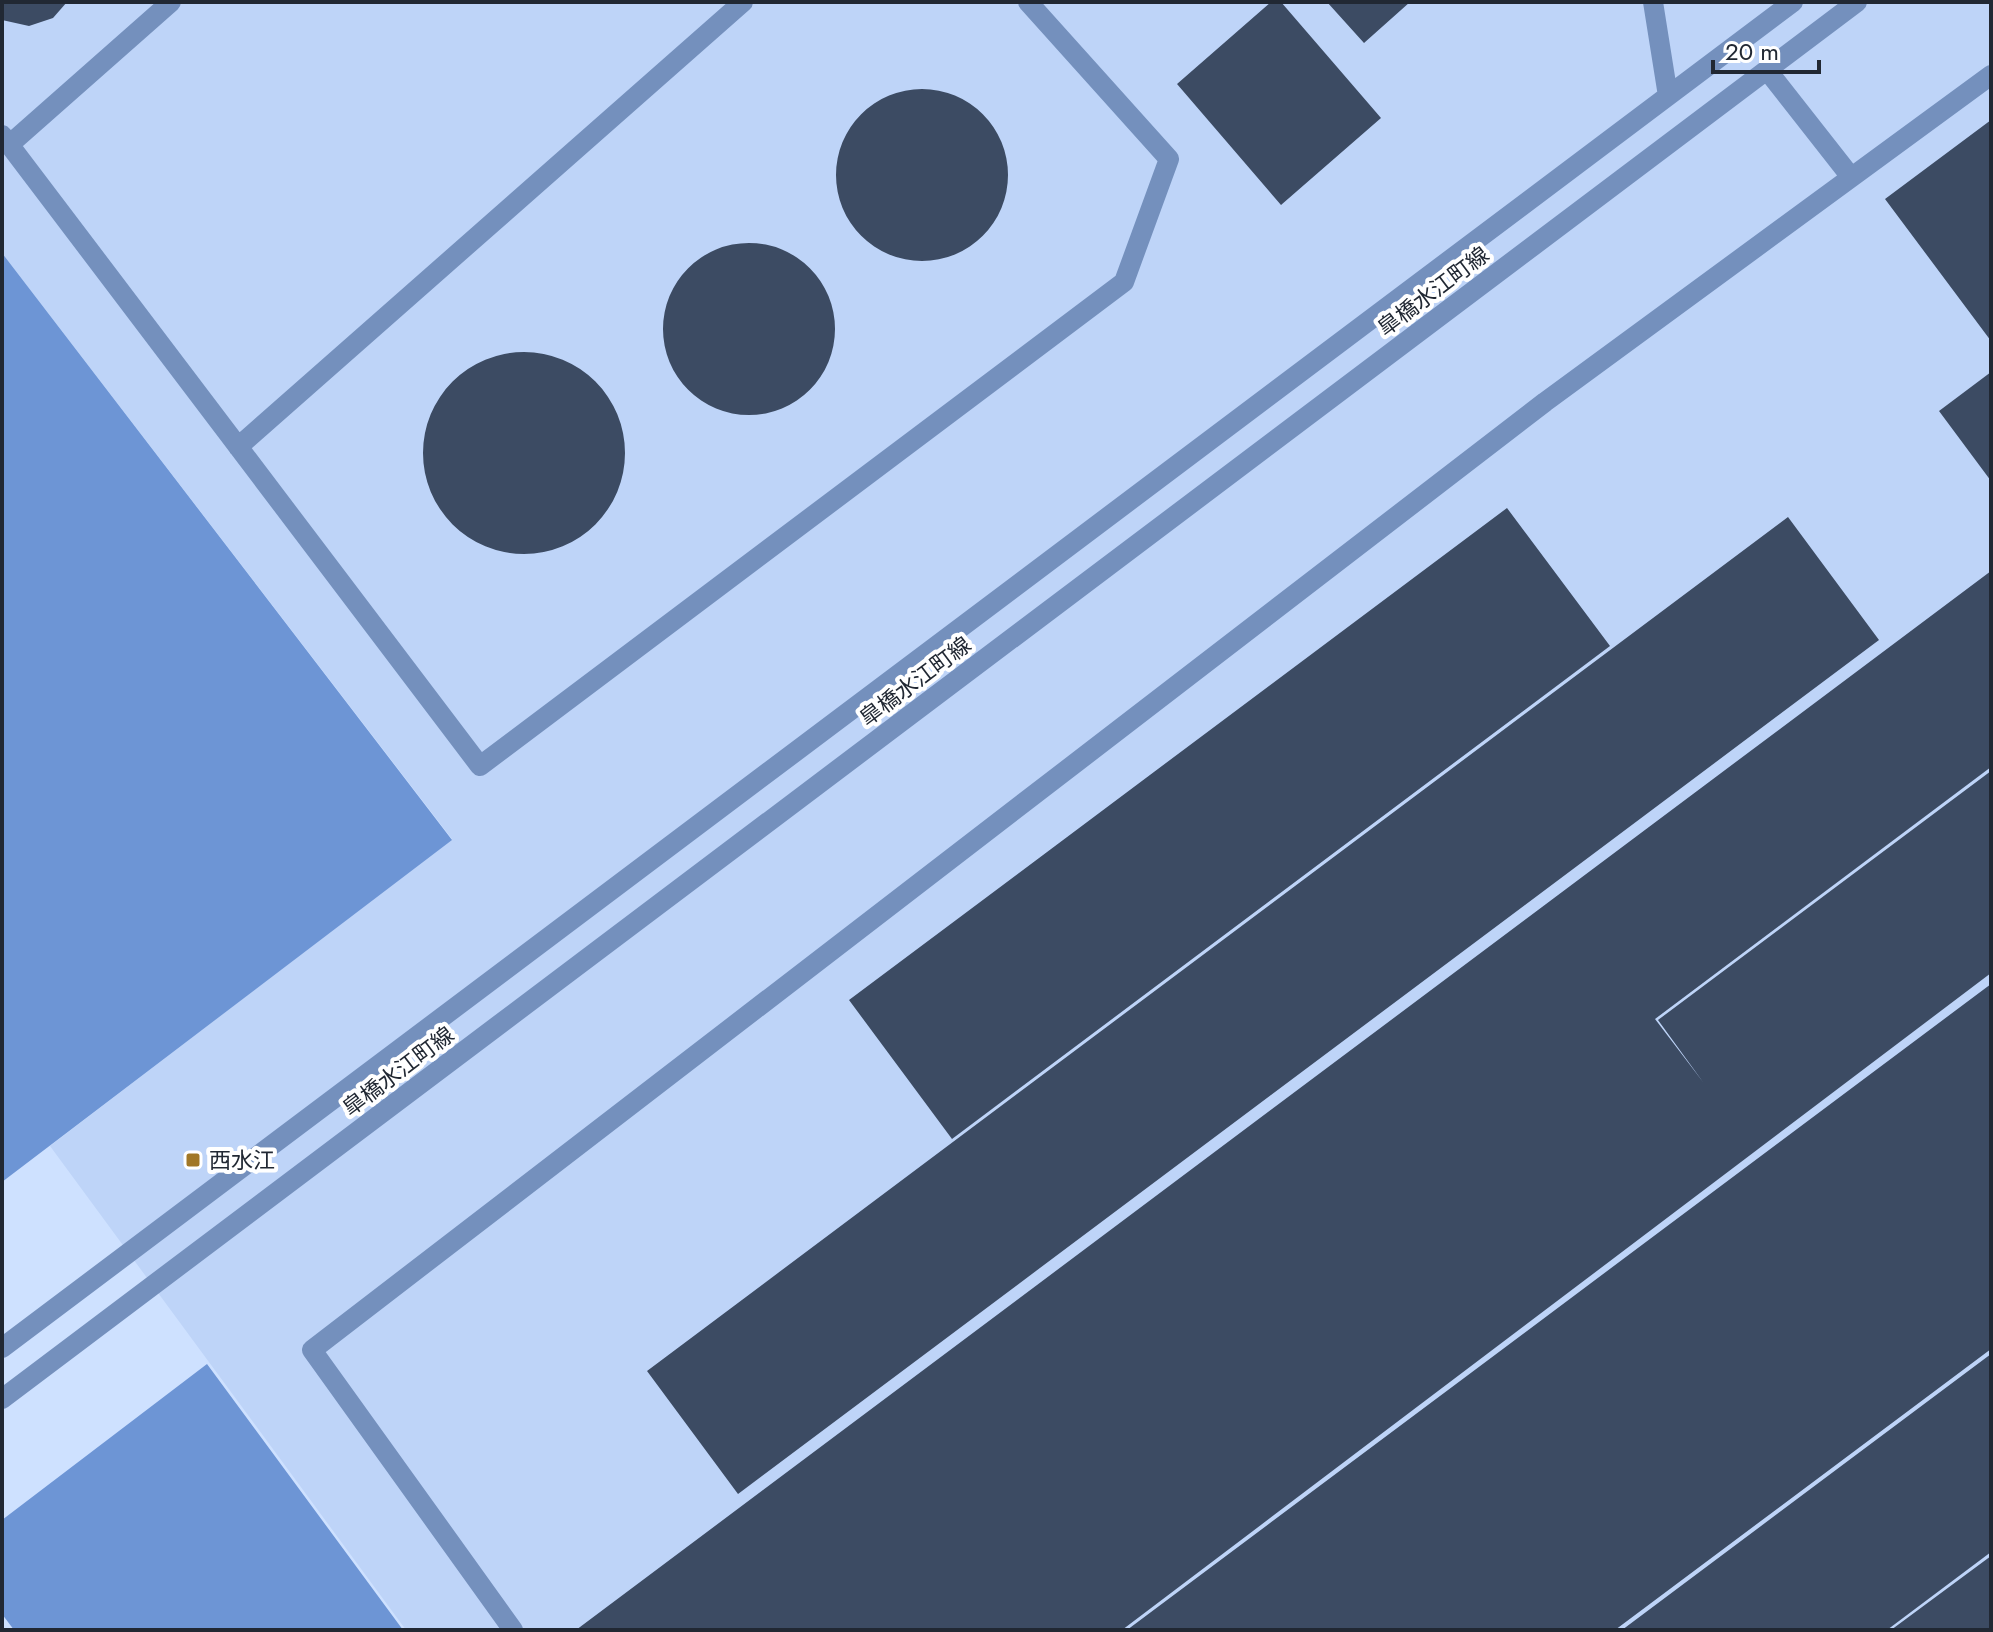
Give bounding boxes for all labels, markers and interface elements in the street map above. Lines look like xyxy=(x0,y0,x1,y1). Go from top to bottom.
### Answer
scale bar xyxy=(1713,24,1819,74)
text: 20 m xyxy=(1725,34,1779,69)
street label: 皐橋水江町線 xyxy=(1371,238,1495,344)
street label: 皐橋水江町線 xyxy=(853,628,977,734)
street label: 皐橋水江町線 xyxy=(336,1018,460,1124)
place label: 西水江 xyxy=(209,1144,275,1176)
marker: 西水江 xyxy=(184,1151,202,1169)

